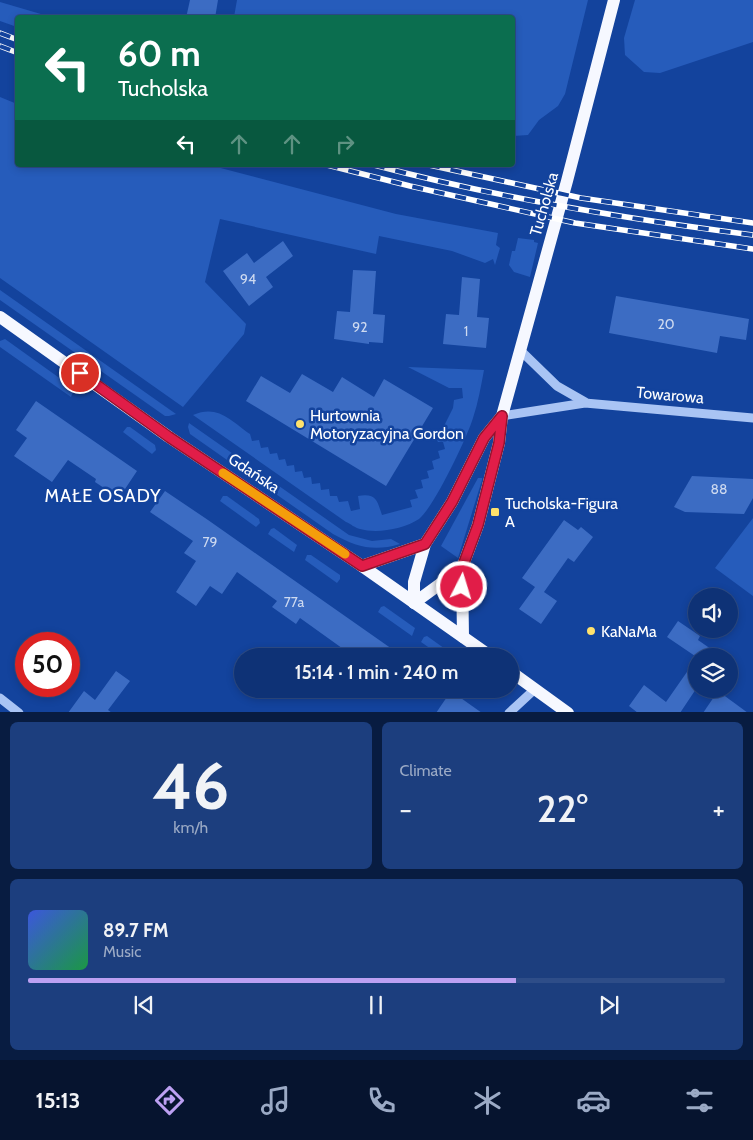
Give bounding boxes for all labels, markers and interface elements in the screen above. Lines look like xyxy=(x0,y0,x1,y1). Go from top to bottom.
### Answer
text: 60 m xyxy=(118,32,201,75)
icon: left xyxy=(35,35,100,100)
text: Tucholska xyxy=(118,75,208,102)
icon: left xyxy=(172,130,200,158)
icon: ahead xyxy=(225,130,253,158)
icon: ahead xyxy=(278,130,306,158)
icon: right xyxy=(331,130,359,158)
street label: Tucholska xyxy=(526,170,562,238)
house number: 94 xyxy=(240,270,256,288)
house number: 20 xyxy=(657,315,675,333)
house number: 92 xyxy=(352,318,368,336)
house number: 1 xyxy=(464,322,468,340)
pin xyxy=(59,352,101,394)
icon: arrive xyxy=(66,359,94,387)
street label: Towarowa xyxy=(635,383,705,407)
place label: Hurtownia Motoryzacyjna Gordon xyxy=(310,406,464,443)
marker: Hurtownia Motoryzacyjna Gordon xyxy=(294,418,306,430)
street label: Gdańska xyxy=(225,449,283,497)
house number: 88 xyxy=(711,480,727,498)
district label: MAŁE OSADY xyxy=(45,485,161,507)
place label: Tucholska-Figura A xyxy=(505,494,618,531)
marker: Tucholska-Figura A xyxy=(489,506,501,518)
house number: 79 xyxy=(203,533,218,551)
position arrow xyxy=(435,560,487,612)
map controls xyxy=(688,588,738,698)
button: sound xyxy=(688,588,738,638)
house number: 77a xyxy=(284,593,304,611)
place label: KaNaMa xyxy=(601,622,657,641)
marker: KaNaMa xyxy=(585,625,597,637)
speed limit sign: 50 xyxy=(15,632,80,697)
button: layers xyxy=(688,648,738,698)
text: 15:14 · 1 min · 240 m xyxy=(295,661,458,684)
text: 46 xyxy=(152,746,229,825)
text: Climate xyxy=(400,761,452,780)
text: 22° xyxy=(537,785,588,832)
text: − xyxy=(400,792,412,826)
text: + xyxy=(713,792,725,826)
text: km/h xyxy=(173,818,208,837)
text: 89.7 FM xyxy=(103,919,169,942)
text: Music xyxy=(103,942,141,961)
icon: previous xyxy=(130,991,158,1019)
icon: pause xyxy=(362,991,390,1019)
icon: next xyxy=(595,991,623,1019)
icon: directions xyxy=(152,1083,187,1118)
icon: music xyxy=(258,1083,293,1118)
icon: phone xyxy=(364,1083,399,1118)
icon: climate xyxy=(470,1083,505,1118)
icon: car xyxy=(576,1083,611,1118)
icon: filters xyxy=(682,1083,717,1118)
text: 15:13 xyxy=(36,1087,80,1114)

